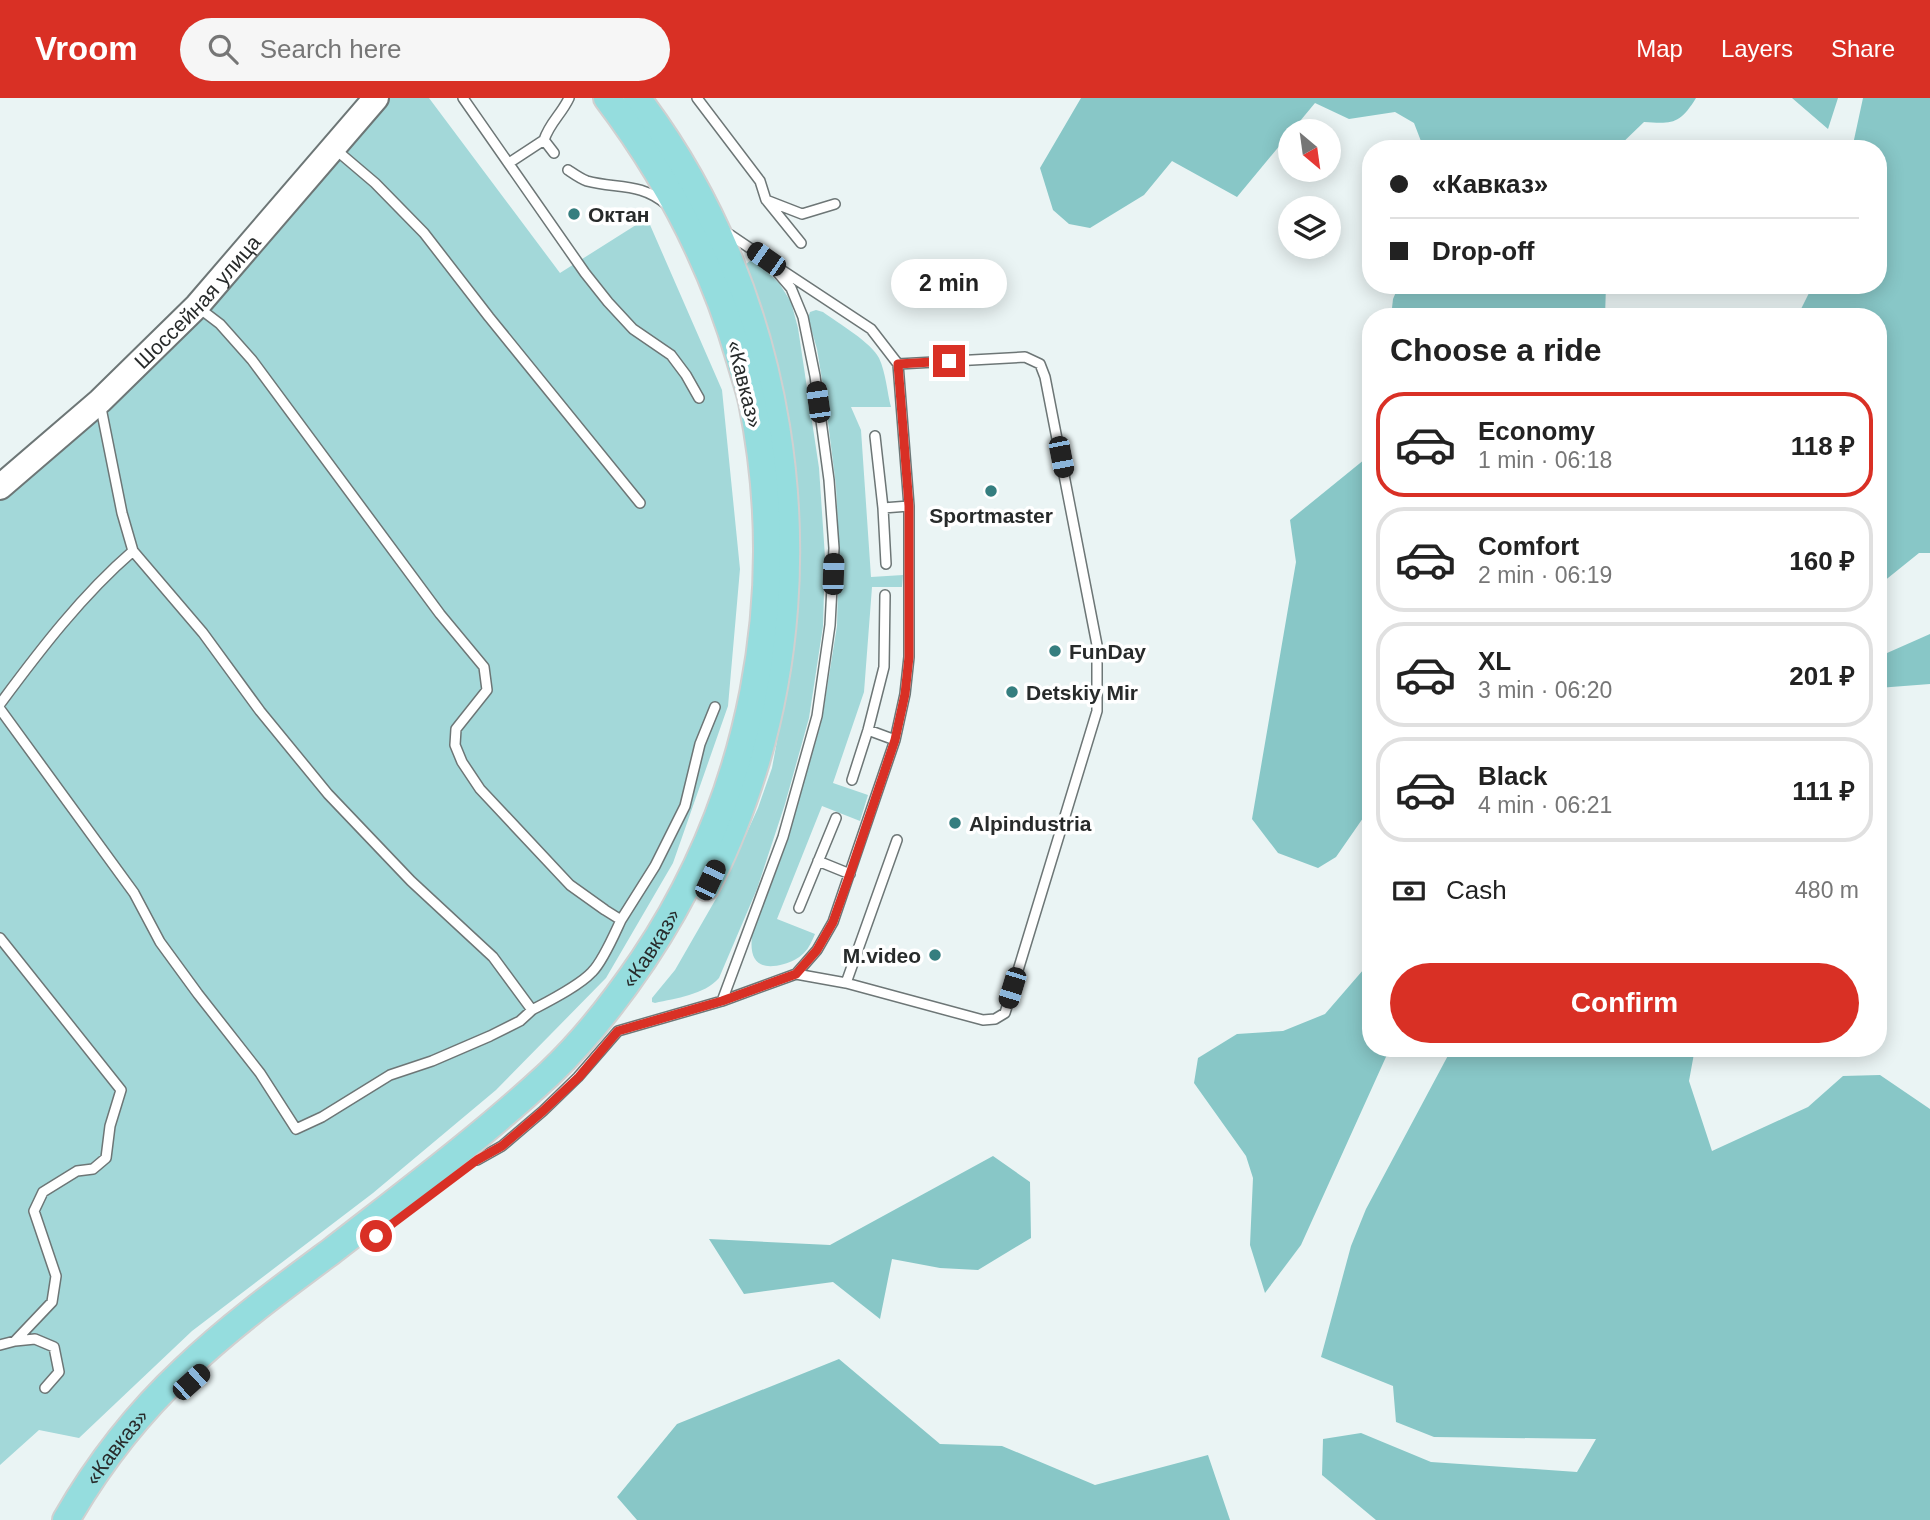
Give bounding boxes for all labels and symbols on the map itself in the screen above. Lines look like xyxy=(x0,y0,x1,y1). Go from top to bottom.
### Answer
north arrow xyxy=(1278,119,1340,182)
place label: Октан xyxy=(588,203,650,226)
marker: Октан xyxy=(566,206,582,222)
street label: Шоссейная улица xyxy=(129,230,265,373)
car xyxy=(743,238,790,280)
callout: 2 min xyxy=(891,260,1007,308)
street label: «Кавказ» xyxy=(723,338,767,430)
route end xyxy=(933,345,965,377)
car xyxy=(805,380,832,424)
car xyxy=(1047,434,1076,480)
marker: Sportmaster xyxy=(983,483,999,499)
place label: Sportmaster xyxy=(929,504,1053,527)
car xyxy=(822,553,845,595)
place label: FunDay xyxy=(1069,640,1146,663)
marker: FunDay xyxy=(1047,643,1063,659)
place label: Detskiy Mir xyxy=(1026,681,1138,704)
marker: Detskiy Mir xyxy=(1004,684,1020,700)
place label: Alpindustria xyxy=(969,812,1092,835)
marker: Alpindustria xyxy=(947,815,963,831)
car xyxy=(692,857,729,903)
street label: «Кавказ» xyxy=(616,904,684,991)
place label: M.video xyxy=(843,944,921,967)
marker: M.video xyxy=(927,947,943,963)
car xyxy=(996,965,1029,1011)
route start xyxy=(360,1220,392,1252)
car xyxy=(169,1360,214,1404)
street label: «Кавказ» xyxy=(80,1404,152,1489)

